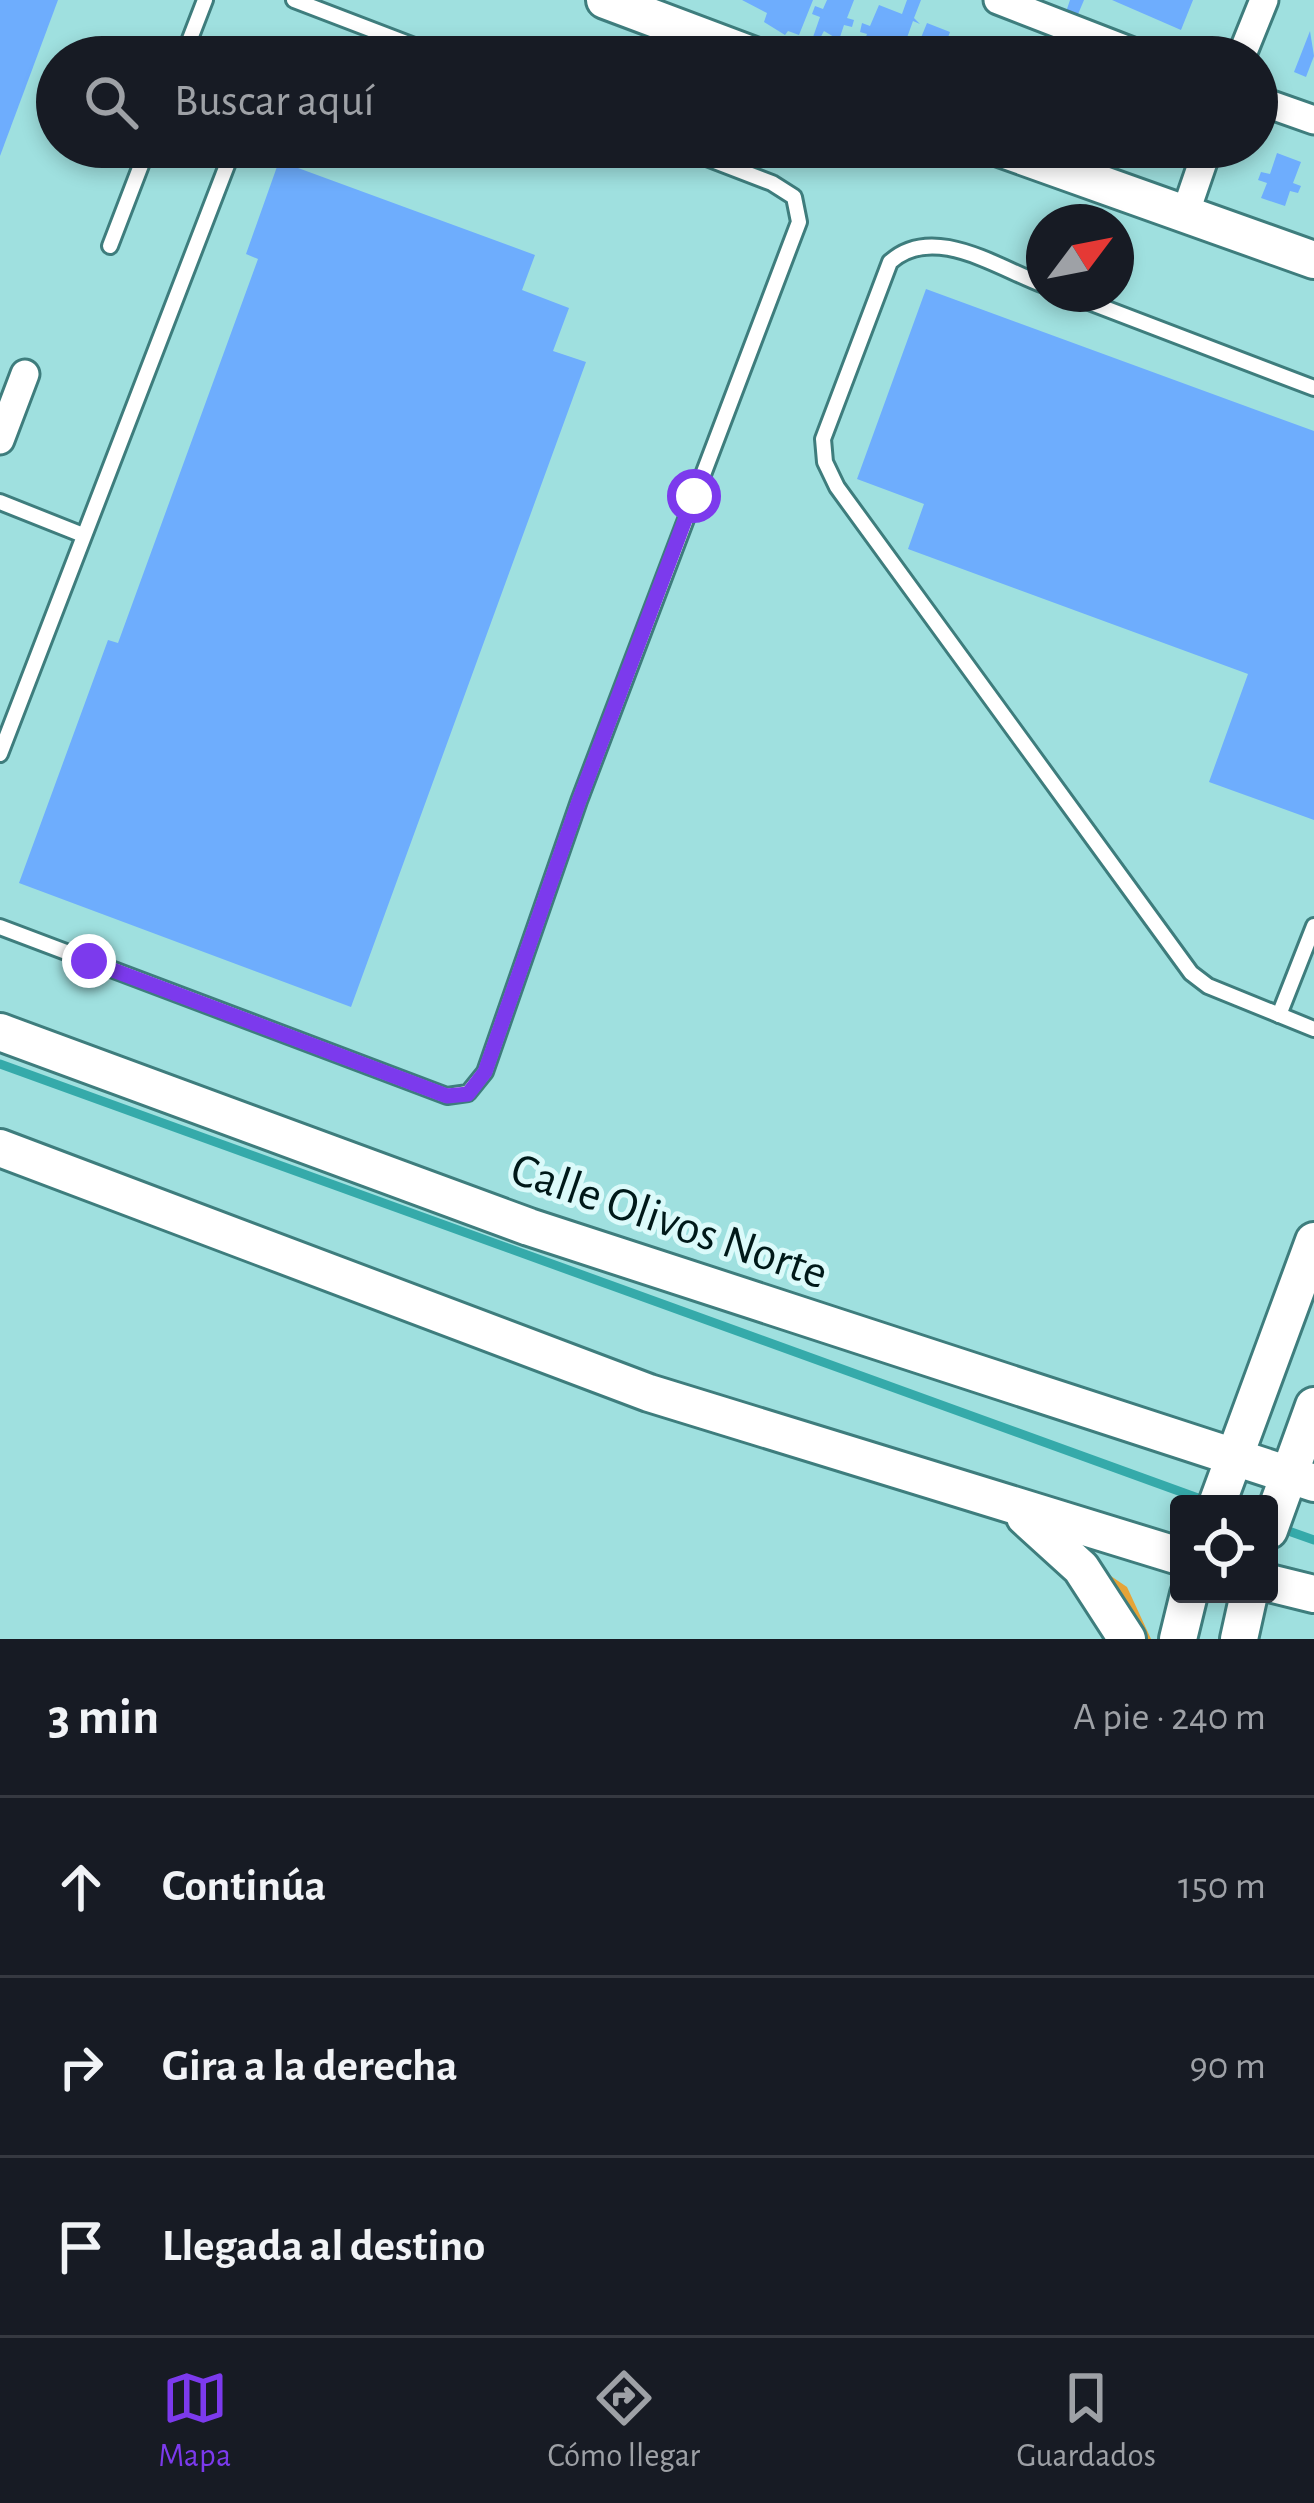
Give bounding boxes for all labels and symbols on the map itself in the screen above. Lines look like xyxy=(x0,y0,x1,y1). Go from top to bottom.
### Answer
north arrow xyxy=(1026,204,1134,312)
route start xyxy=(667,469,721,523)
route end xyxy=(62,934,116,988)
street label: Calle Olivos Norte xyxy=(505,1145,833,1299)

